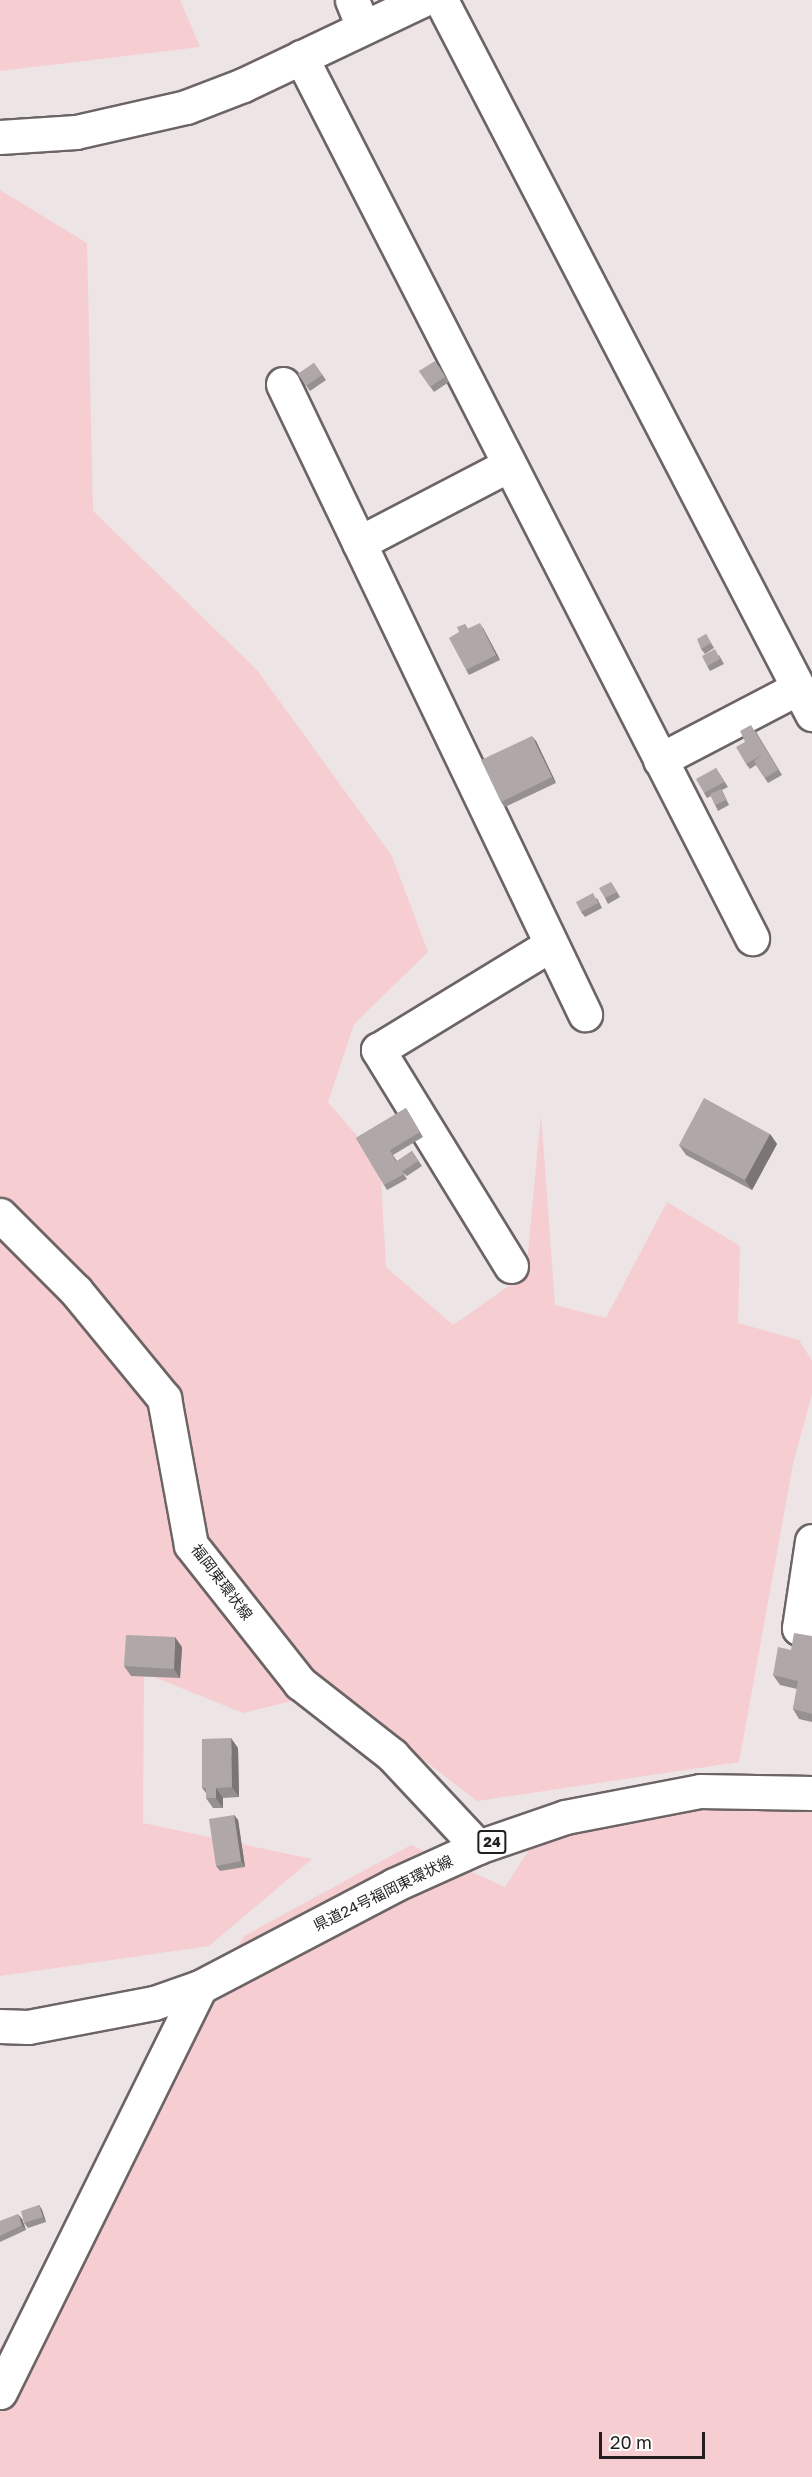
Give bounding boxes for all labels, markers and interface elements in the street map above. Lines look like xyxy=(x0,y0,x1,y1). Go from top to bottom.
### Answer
street label: 福岡東環状線 xyxy=(188,1541,256,1623)
road number: 24 xyxy=(477,1831,507,1853)
street label: 県道24号福岡東環状線 xyxy=(310,1851,456,1935)
scale bar xyxy=(602,2420,708,2458)
text: 20 m xyxy=(610,2431,652,2453)

